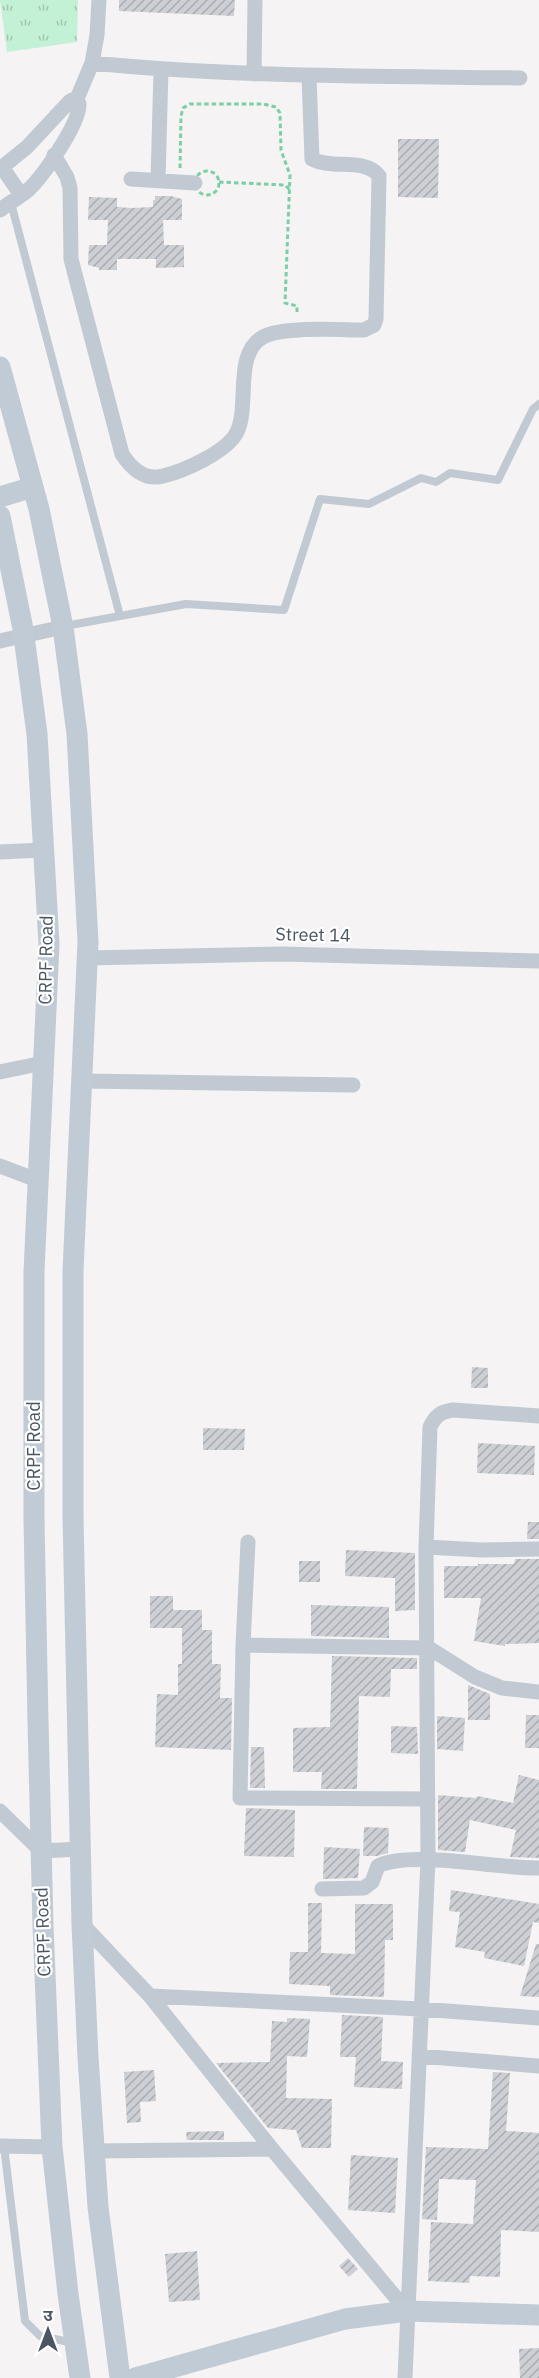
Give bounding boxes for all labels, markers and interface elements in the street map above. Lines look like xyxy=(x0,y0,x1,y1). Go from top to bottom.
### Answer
street label: CRPF Road xyxy=(33,915,58,1005)
street label: Street 14 xyxy=(275,922,351,947)
street label: CRPF Road xyxy=(22,1401,45,1491)
street label: CRPF Road xyxy=(29,1887,56,1977)
north arrow xyxy=(18,2300,78,2360)
text: उ xyxy=(43,2305,53,2325)

